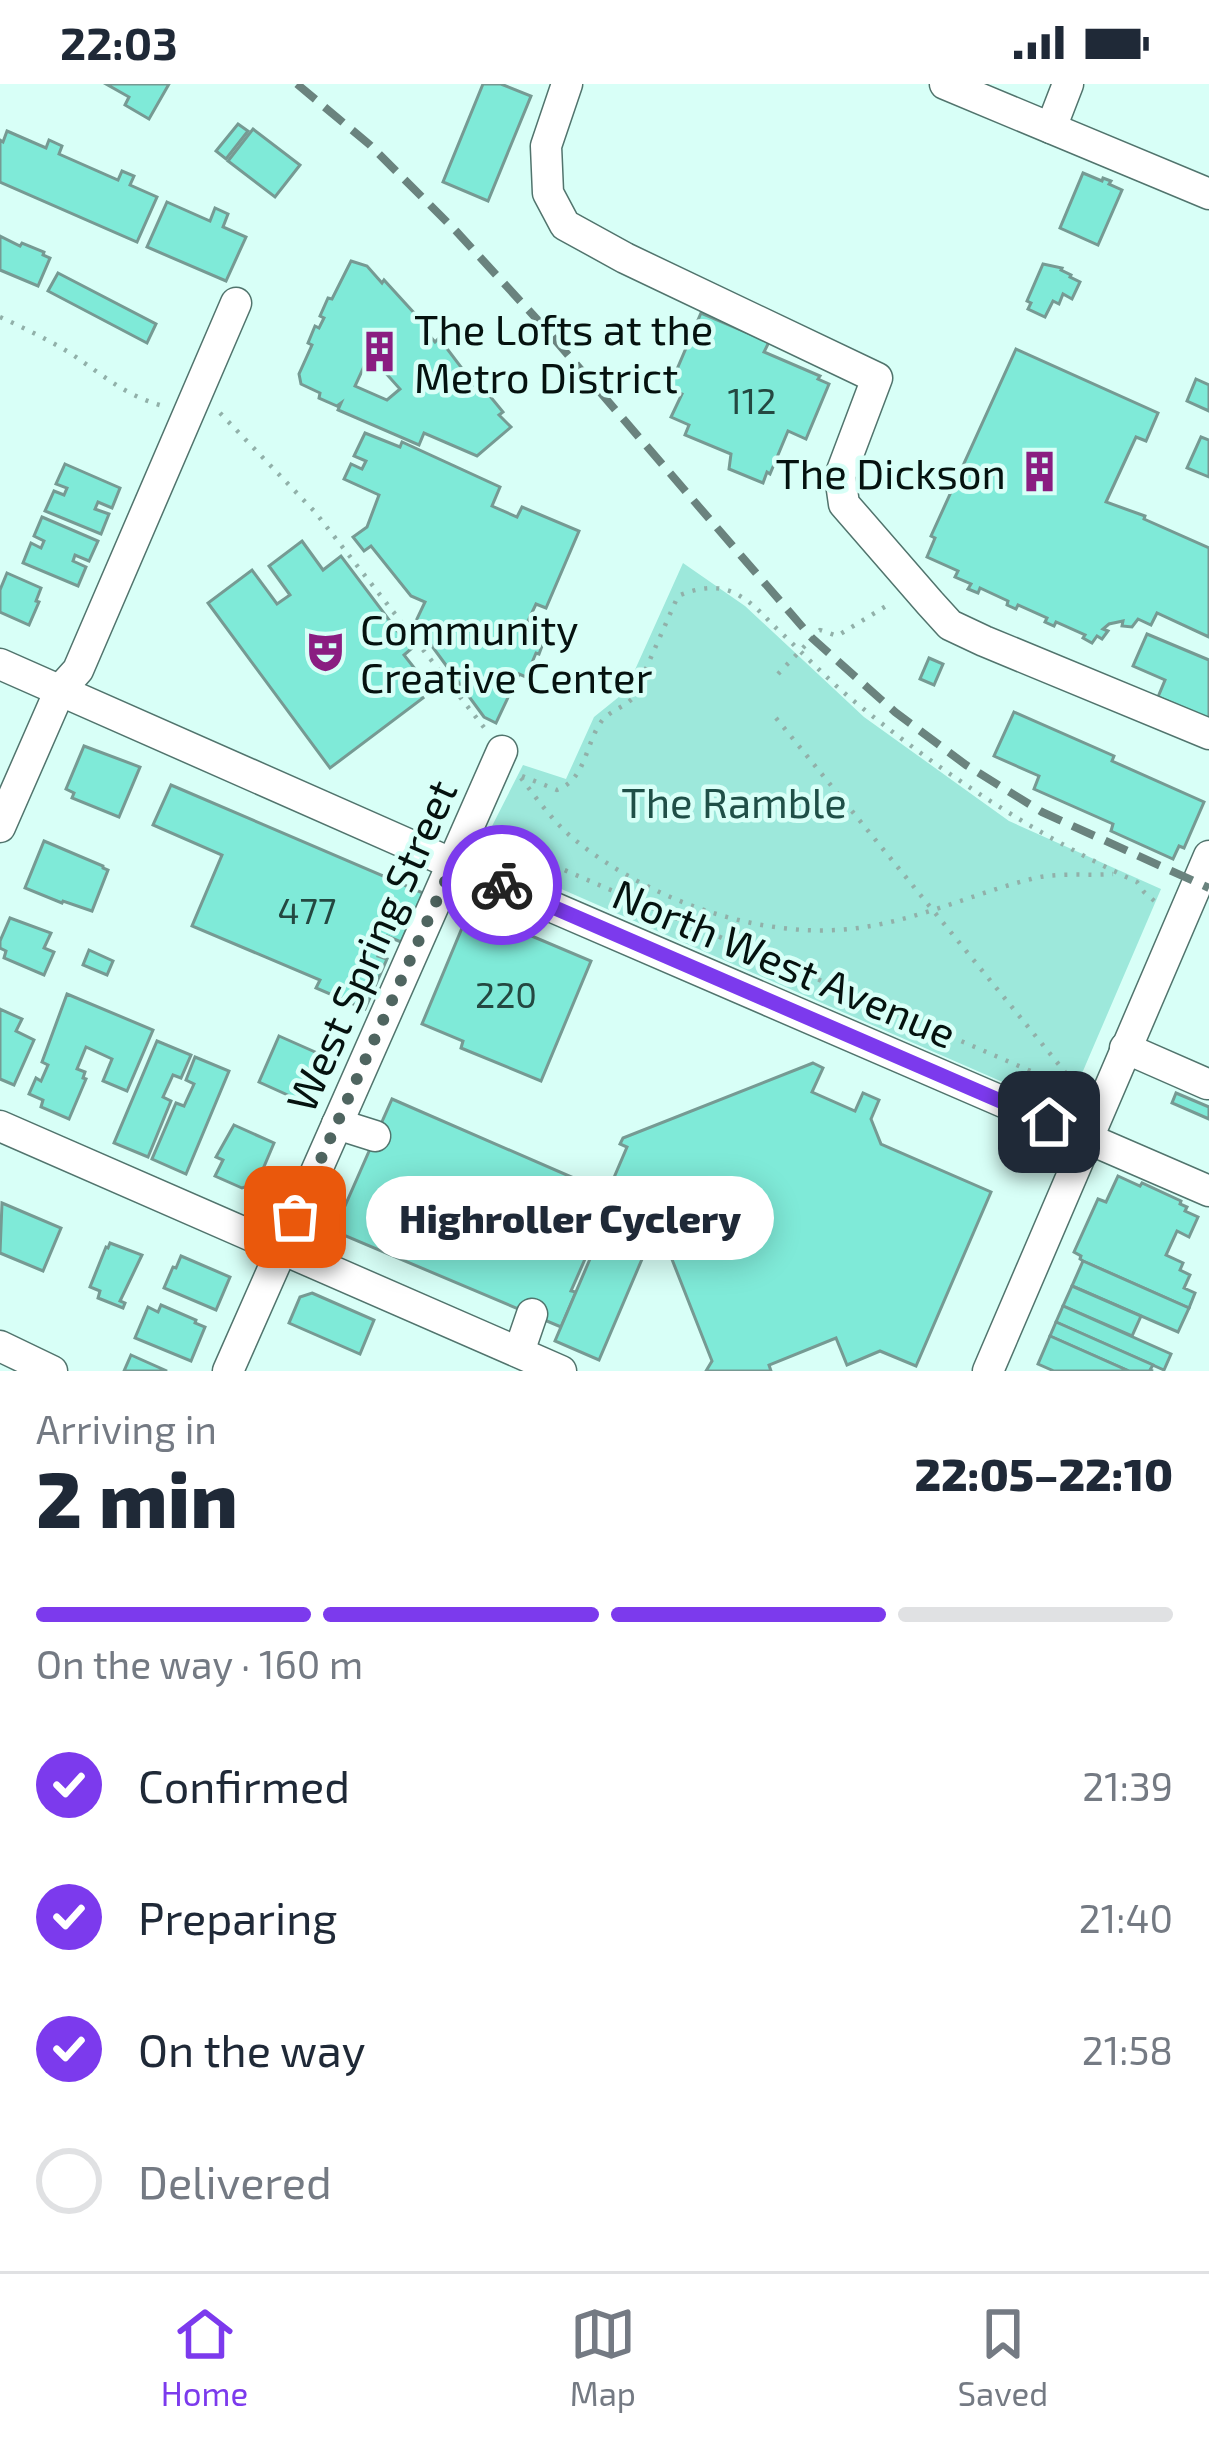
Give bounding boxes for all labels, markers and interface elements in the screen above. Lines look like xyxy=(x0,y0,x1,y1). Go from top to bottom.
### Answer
text: 22:03 xyxy=(60,15,178,69)
place label: The Lofts at the Metro District xyxy=(414,303,713,401)
building icon: The Lofts at the Metro District xyxy=(357,329,403,375)
house number: 112 xyxy=(728,378,776,421)
place label: The Dickson xyxy=(775,447,1006,497)
building icon: The Dickson xyxy=(1017,449,1063,495)
place label: Community Creative Center xyxy=(360,603,653,701)
theatre icon: Community Creative Center xyxy=(303,629,349,675)
street label: West Spring Street xyxy=(274,772,466,1118)
park label: The Ramble xyxy=(621,776,847,826)
courier xyxy=(442,825,562,945)
icon: bike xyxy=(469,852,535,918)
street label: North West Avenue xyxy=(606,867,964,1057)
house number: 477 xyxy=(277,888,337,931)
house number: 220 xyxy=(475,972,537,1015)
pin xyxy=(998,1071,1100,1173)
icon: home xyxy=(1016,1089,1082,1155)
pin xyxy=(244,1166,346,1268)
callout: Highroller Cyclery xyxy=(367,1175,775,1259)
icon: bag xyxy=(262,1184,328,1250)
text: Highroller Cyclery xyxy=(399,1194,741,1241)
text: Arriving in xyxy=(36,1405,217,1452)
text: 22:05–22:10 xyxy=(914,1446,1173,1500)
text: 2 min xyxy=(36,1450,238,1544)
text: On the way · 160 m xyxy=(36,1640,363,1687)
icon: check xyxy=(36,1752,102,1818)
text: Confirmed xyxy=(138,1758,350,1812)
text: 21:39 xyxy=(1082,1762,1173,1809)
icon: check xyxy=(36,1884,102,1950)
text: Preparing xyxy=(138,1890,337,1944)
text: 21:40 xyxy=(1079,1894,1173,1941)
icon: check xyxy=(36,2016,102,2082)
text: On the way xyxy=(138,2022,365,2076)
text: 21:58 xyxy=(1082,2026,1173,2073)
text: Delivered xyxy=(138,2154,332,2208)
tab: Home xyxy=(161,2301,248,2413)
tab: Map xyxy=(570,2301,636,2413)
tab: Saved xyxy=(958,2301,1048,2413)

